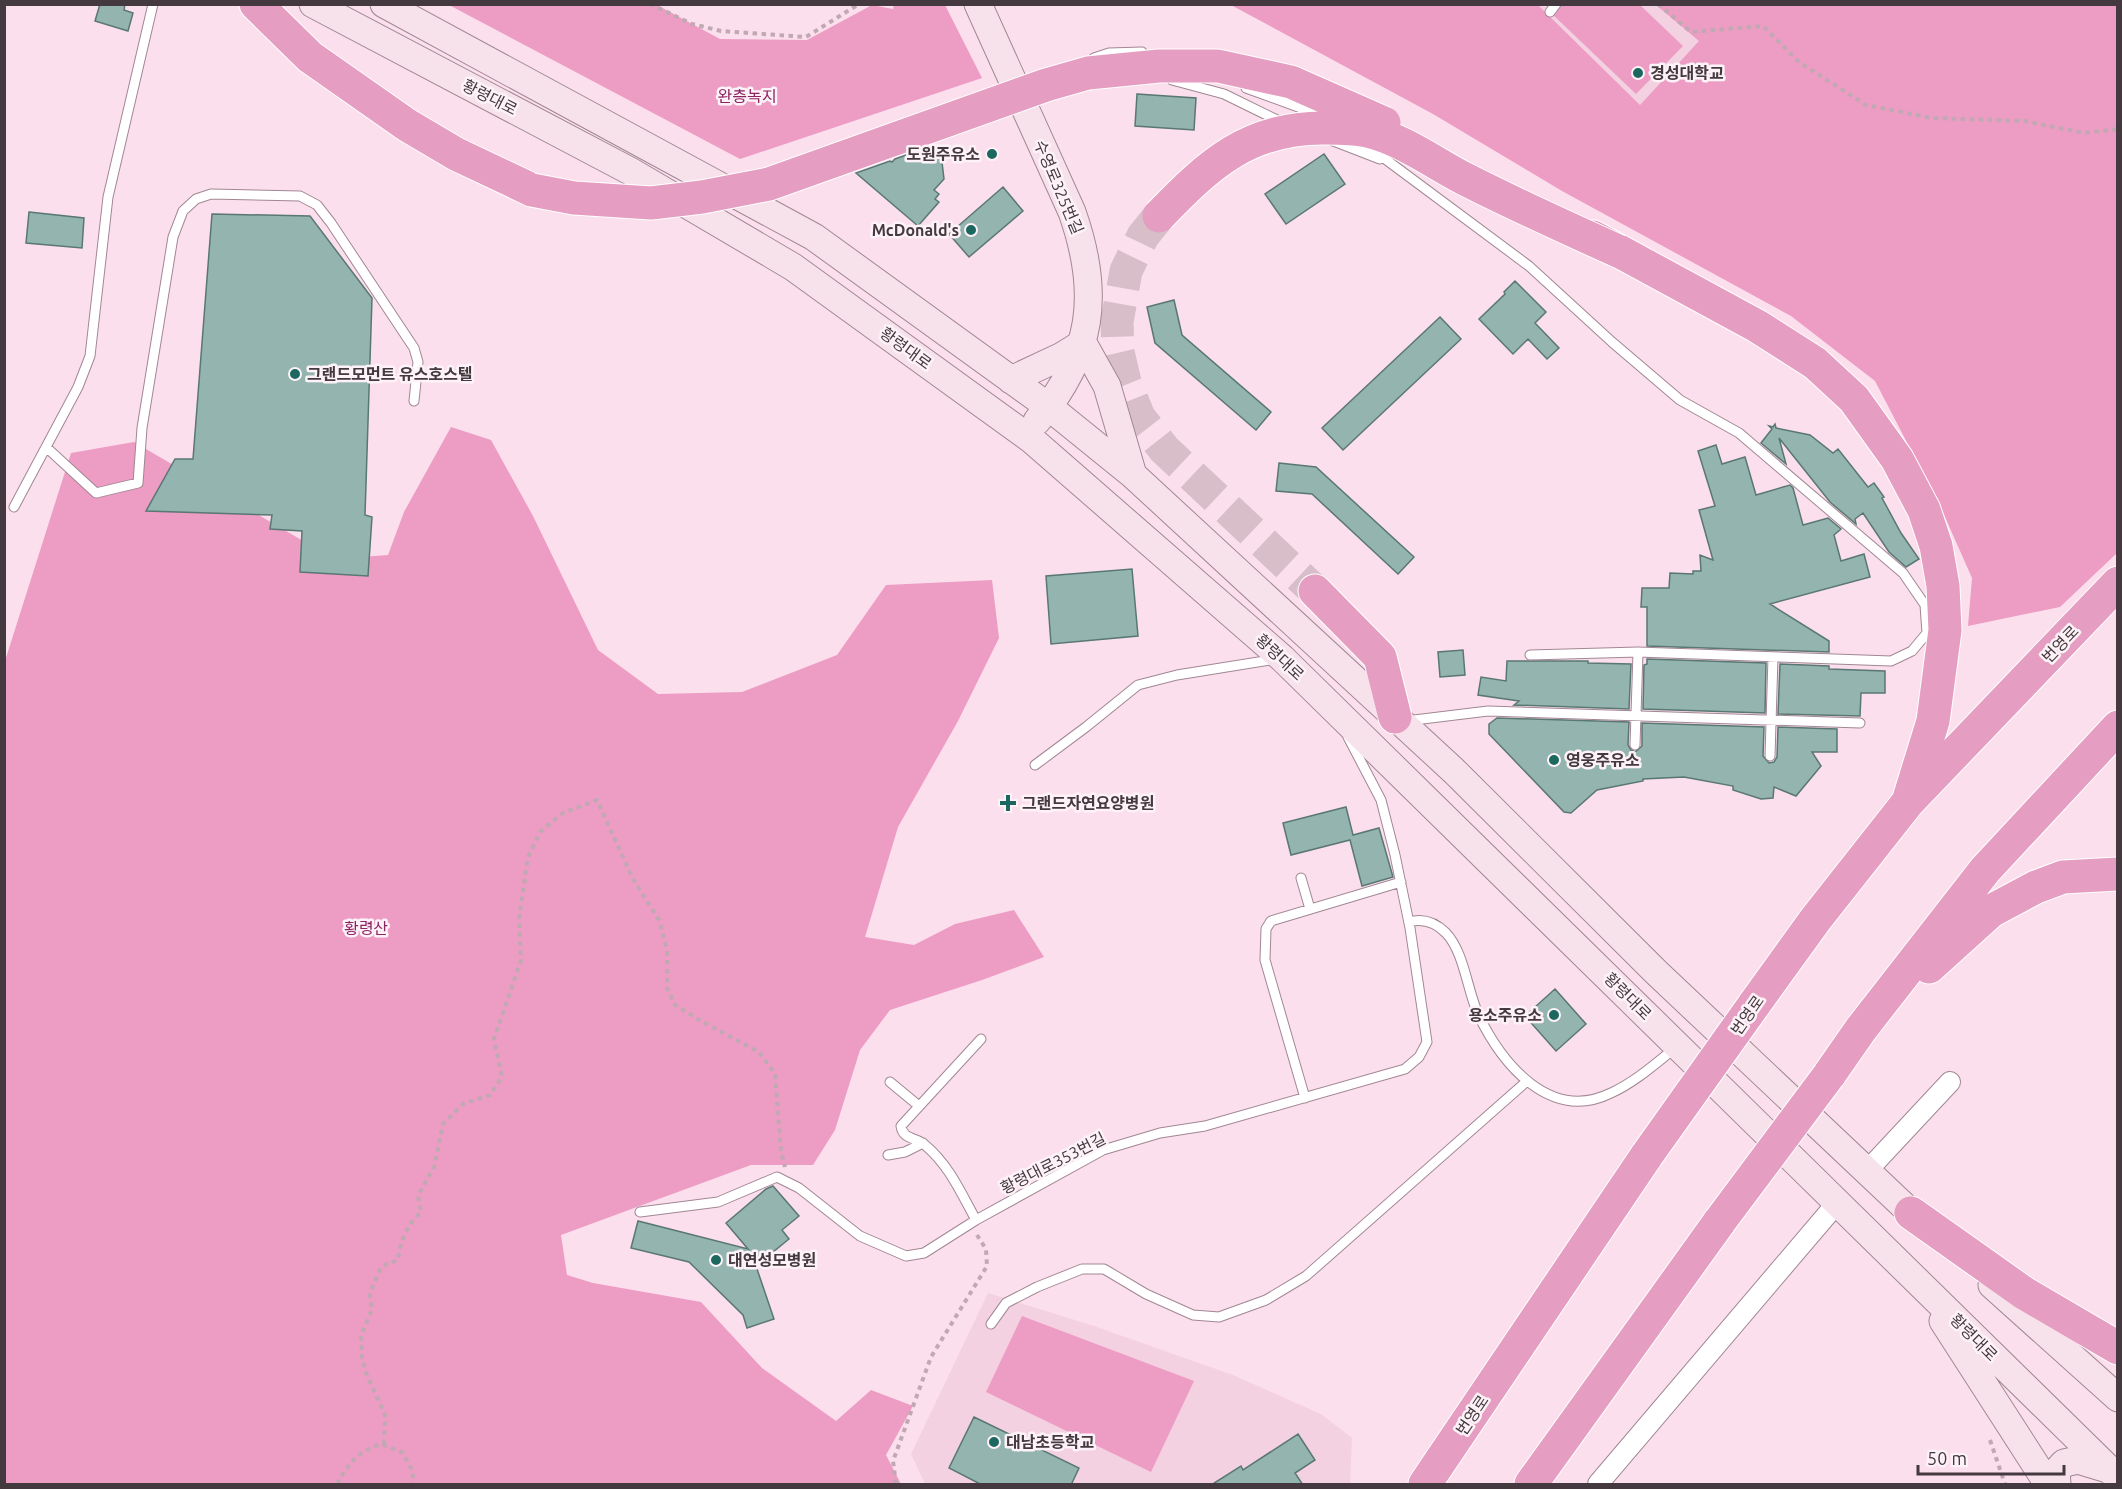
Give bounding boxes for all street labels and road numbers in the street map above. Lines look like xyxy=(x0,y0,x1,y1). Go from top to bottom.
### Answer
street label: 황령대로 xyxy=(460,76,521,119)
street label: 수영로325번길 xyxy=(1031,137,1087,237)
street label: 황령대로 xyxy=(877,323,935,373)
street label: 번영로 xyxy=(2038,622,2082,666)
street label: 황령대로 xyxy=(1252,630,1308,684)
street label: 황령대로 xyxy=(1601,969,1655,1023)
street label: 번영로 xyxy=(1727,992,1767,1038)
street label: 황령대로353번길 xyxy=(998,1129,1108,1197)
street label: 황령대로 xyxy=(1947,1310,2001,1364)
street label: 번영로 xyxy=(1452,1391,1492,1438)

